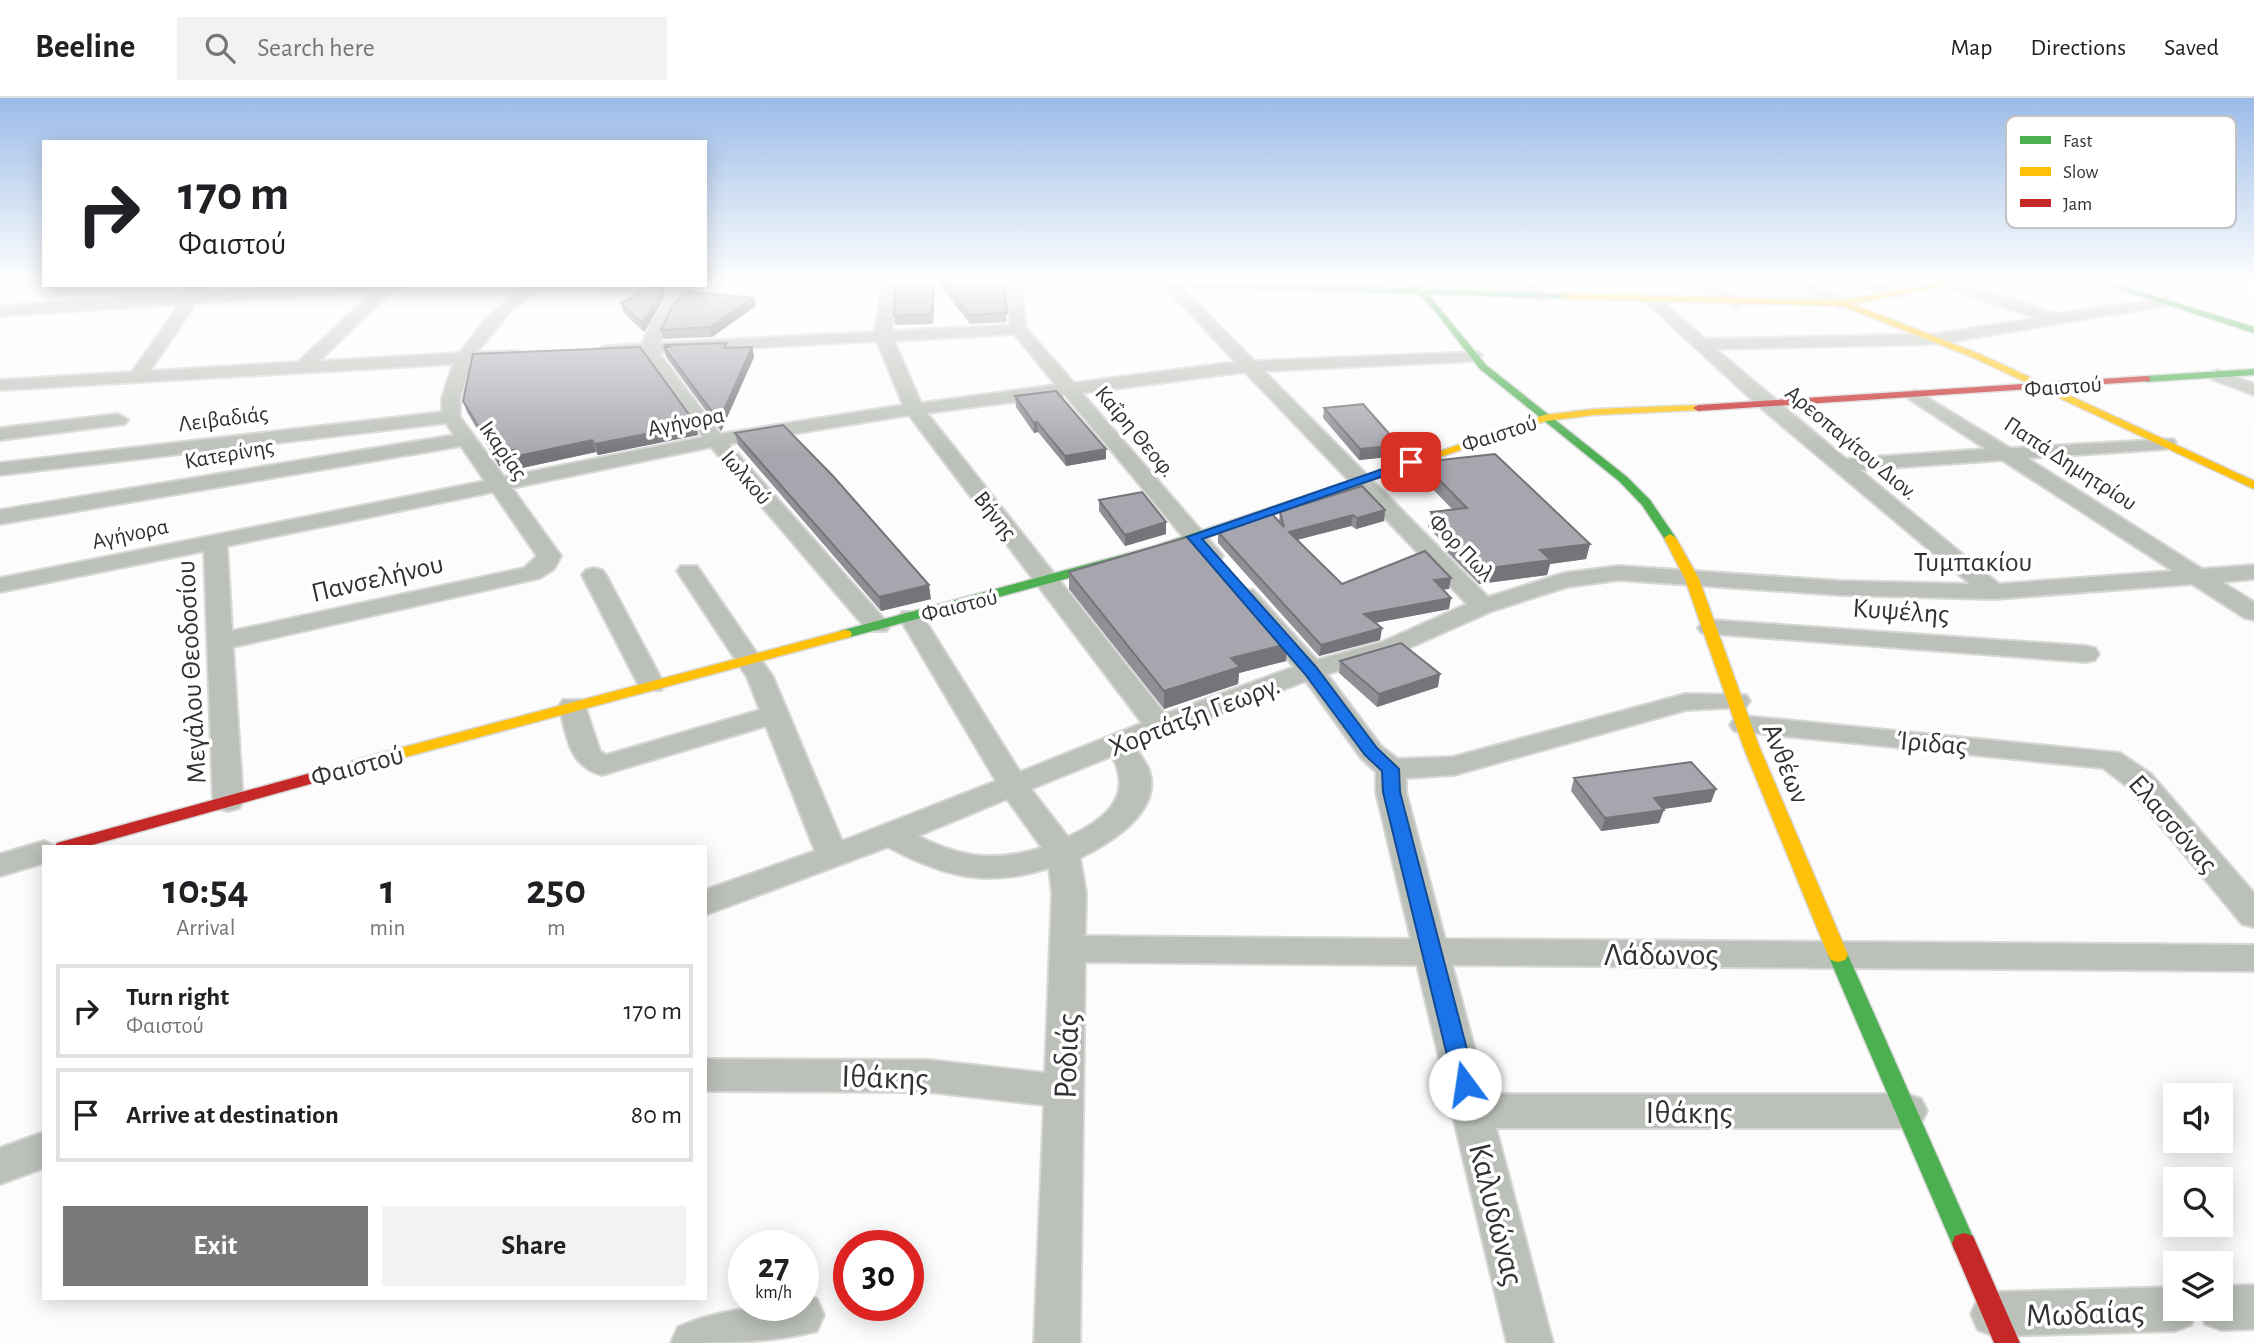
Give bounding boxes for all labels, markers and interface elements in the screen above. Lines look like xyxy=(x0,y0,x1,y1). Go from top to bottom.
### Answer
search box xyxy=(177,17,667,80)
icon: search xyxy=(201,29,239,67)
text: Beeline xyxy=(35,31,135,64)
text: Search here xyxy=(257,35,375,61)
text: Map xyxy=(1950,36,1992,60)
text: Directions xyxy=(2030,36,2126,60)
text: Saved xyxy=(2164,36,2219,60)
legend xyxy=(2006,116,2236,228)
text: Fast xyxy=(2063,132,2093,151)
text: Slow xyxy=(2063,163,2099,182)
icon: right xyxy=(63,168,154,259)
text: 170 m xyxy=(178,170,289,219)
text: Jam xyxy=(2063,195,2092,214)
text: Φαιστού xyxy=(178,228,286,260)
street label: Φαιστού xyxy=(2023,373,2103,402)
street label: Αρεοπαγίτου Διον. xyxy=(1781,381,1922,505)
street label: Καΐρη Θεοφ. xyxy=(1090,382,1180,482)
street label: Λειβαδιάς xyxy=(177,403,269,436)
street label: Αγήνορα xyxy=(646,404,727,441)
street label: Φαιστού xyxy=(1459,411,1540,457)
street label: Παπά Δημητρίου xyxy=(2000,413,2141,516)
street label: Ικαρίας xyxy=(474,417,531,485)
pin xyxy=(1381,432,1441,492)
street label: Κατερίνης xyxy=(183,435,276,474)
icon: arrive xyxy=(1392,443,1430,481)
street label: Ιωλκού xyxy=(716,446,775,510)
street label: Βήνης xyxy=(969,488,1021,544)
street label: Φορ Πωλ xyxy=(1424,510,1499,587)
street label: Αγήνορα xyxy=(90,515,171,554)
street label: Τυμπακίου xyxy=(1914,549,2032,577)
street label: Πανσελήνου xyxy=(309,550,446,608)
street label: Μεγάλου Θεοδοσίου xyxy=(172,559,212,784)
street label: Φαιστού xyxy=(919,586,1000,627)
street label: Κυψέλης xyxy=(1852,595,1950,629)
street label: Χορτάτζη Γεωργ. xyxy=(1105,671,1284,762)
street label: Ανθέων xyxy=(1756,720,1814,808)
street label: Ίριδας xyxy=(1896,727,1968,761)
street label: Φαιστού xyxy=(308,741,407,793)
street label: Ελασσόνας xyxy=(2123,770,2222,879)
text: 10:54 xyxy=(163,869,249,911)
text: 1 xyxy=(380,869,395,911)
text: 250 xyxy=(526,869,586,911)
text: Arrival xyxy=(176,917,235,940)
text: min xyxy=(370,917,405,940)
text: m xyxy=(547,917,565,940)
street label: Λάδωνος xyxy=(1604,939,1718,972)
text: Turn right xyxy=(126,984,229,1010)
icon: right xyxy=(67,992,105,1030)
text: 170 m xyxy=(623,998,682,1024)
street label: Ροδιάς xyxy=(1050,1013,1085,1099)
text: Φαιστού xyxy=(126,1015,204,1038)
position arrow xyxy=(1428,1047,1502,1121)
street label: Ιθάκης xyxy=(841,1060,929,1097)
map controls xyxy=(2163,1083,2233,1321)
button: sound xyxy=(2163,1083,2233,1153)
icon: arrive xyxy=(67,1096,105,1134)
street label: Ιθάκης xyxy=(1645,1097,1733,1130)
text: Arrive at destination xyxy=(126,1102,339,1128)
text: 80 m xyxy=(631,1102,682,1128)
street label: Καλυδώνας xyxy=(1462,1140,1529,1289)
button: search xyxy=(2163,1167,2233,1237)
button: Exit xyxy=(63,1206,368,1286)
button: Share xyxy=(382,1206,686,1286)
speed limit sign: 30 xyxy=(833,1230,924,1321)
text: 27 xyxy=(758,1249,789,1284)
button: layers xyxy=(2163,1251,2233,1321)
text: km/h xyxy=(755,1284,792,1302)
street label: Μωδαίας xyxy=(2025,1296,2145,1333)

